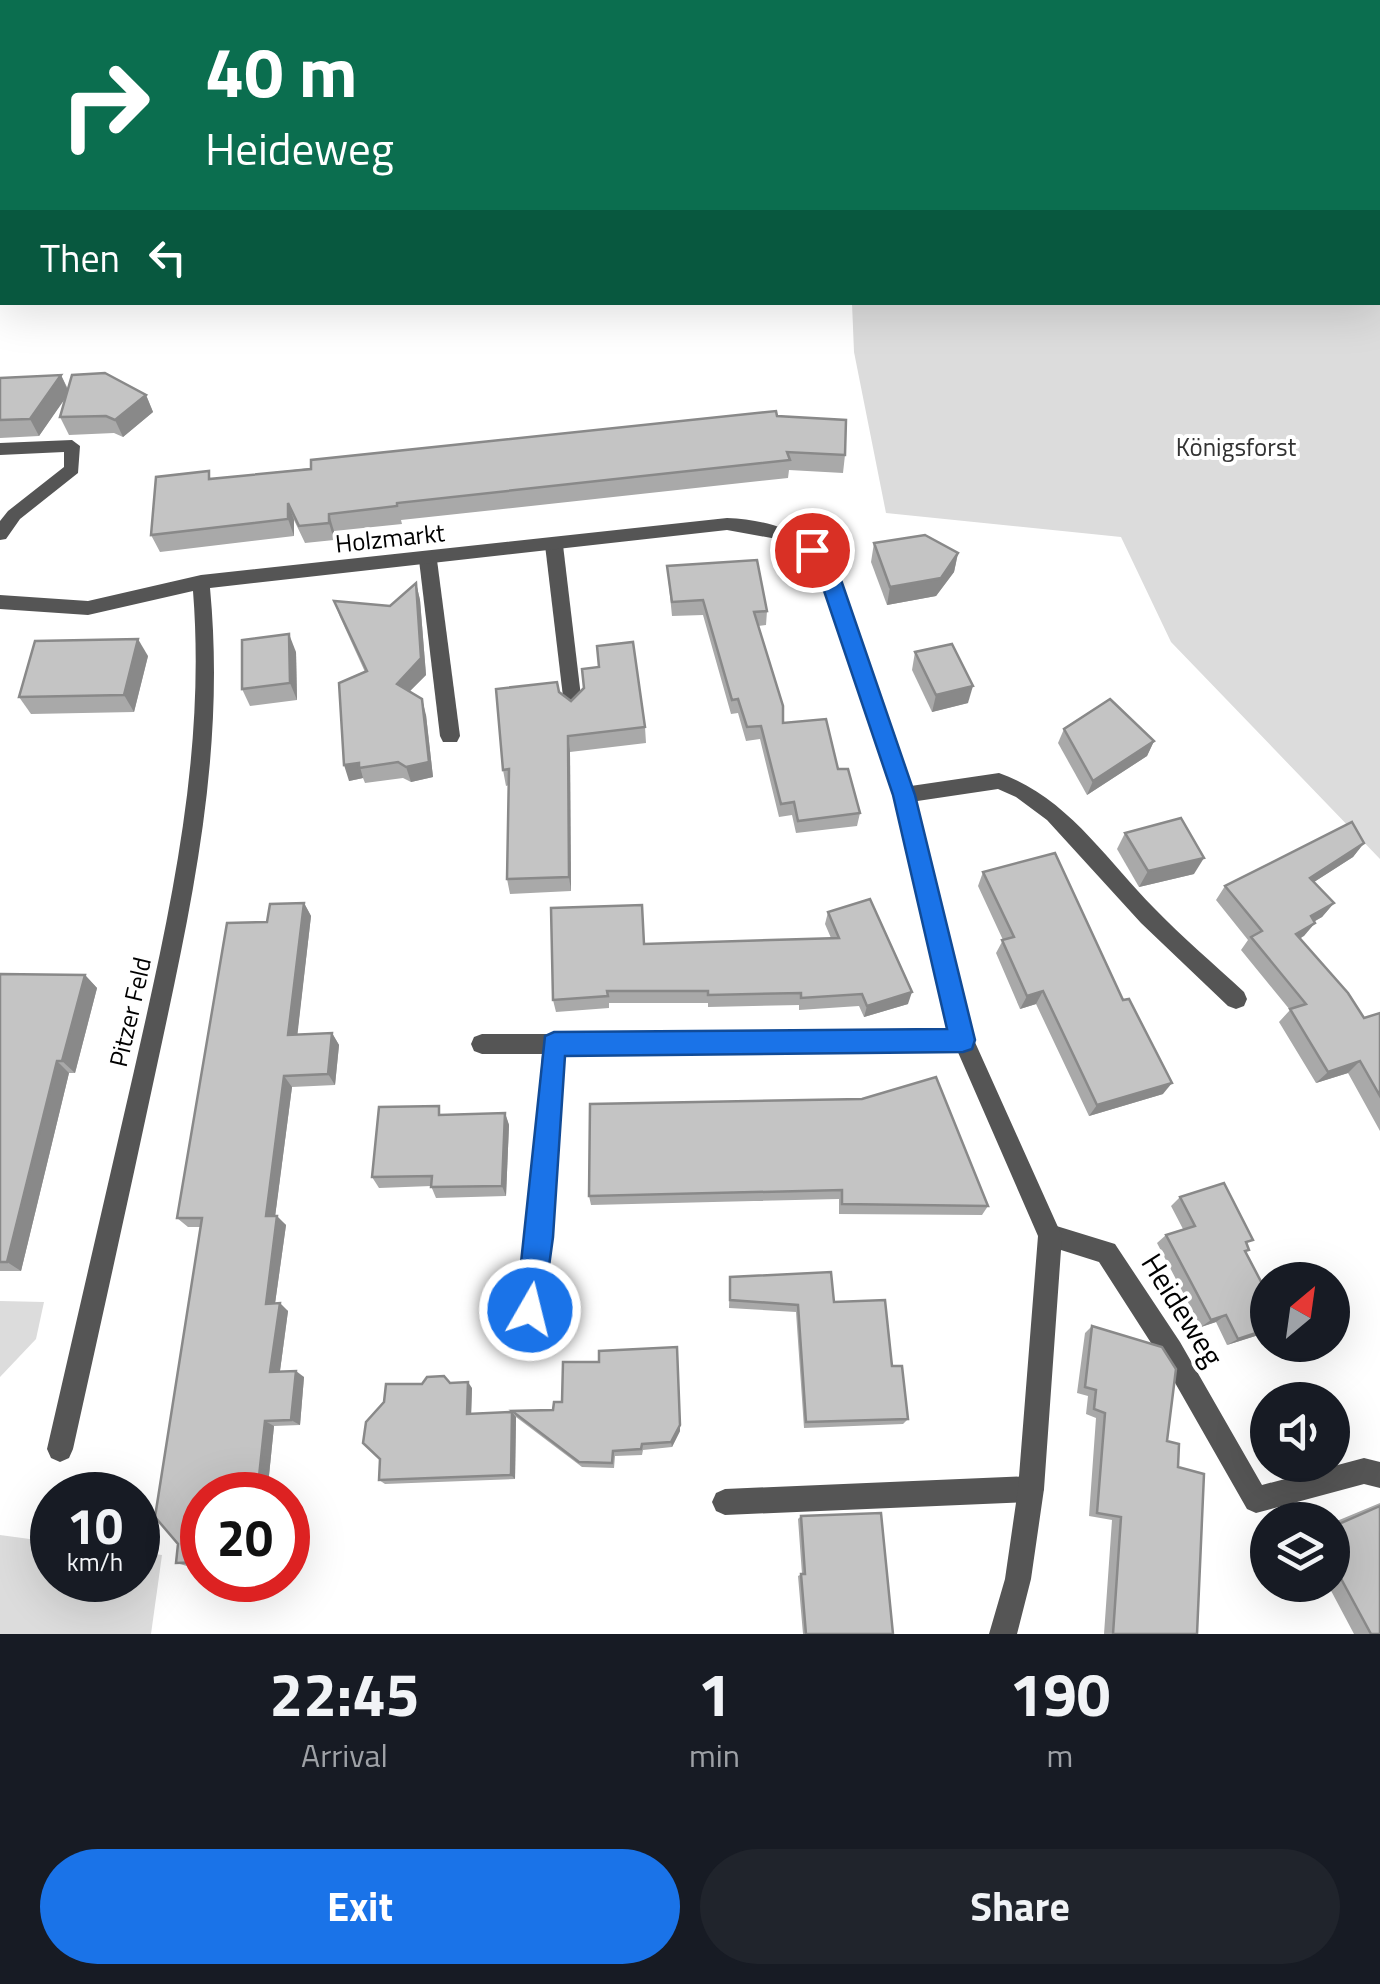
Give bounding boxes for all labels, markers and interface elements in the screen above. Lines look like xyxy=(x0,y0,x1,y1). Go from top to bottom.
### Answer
text: 40 m xyxy=(205,18,358,124)
icon: right xyxy=(40,40,170,170)
text: Heideweg xyxy=(205,114,394,182)
text: Then xyxy=(40,229,120,287)
icon: left xyxy=(140,230,195,285)
park label: Königsforst xyxy=(1176,428,1297,466)
pin xyxy=(770,508,855,593)
street label: Holzmarkt xyxy=(333,513,447,563)
icon: arrive xyxy=(785,523,840,578)
street label: Pitzer Feld xyxy=(99,953,161,1071)
street label: Heideweg xyxy=(1130,1244,1236,1375)
position arrow xyxy=(478,1258,582,1362)
north arrow xyxy=(1250,1262,1350,1362)
map controls xyxy=(1250,1262,1350,1602)
button: sound xyxy=(1250,1382,1350,1482)
speed limit sign: 20 xyxy=(180,1472,310,1602)
text: 10 xyxy=(67,1487,123,1563)
button: layers xyxy=(1250,1502,1350,1602)
text: km/h xyxy=(67,1543,123,1581)
text: 22:45 xyxy=(270,1648,419,1739)
text: 1 xyxy=(698,1648,731,1739)
text: 190 xyxy=(1010,1648,1110,1739)
text: Arrival xyxy=(301,1731,388,1779)
text: min xyxy=(689,1731,740,1779)
text: m xyxy=(1047,1731,1073,1779)
button: Exit xyxy=(40,1849,680,1964)
button: Share xyxy=(700,1849,1340,1964)

